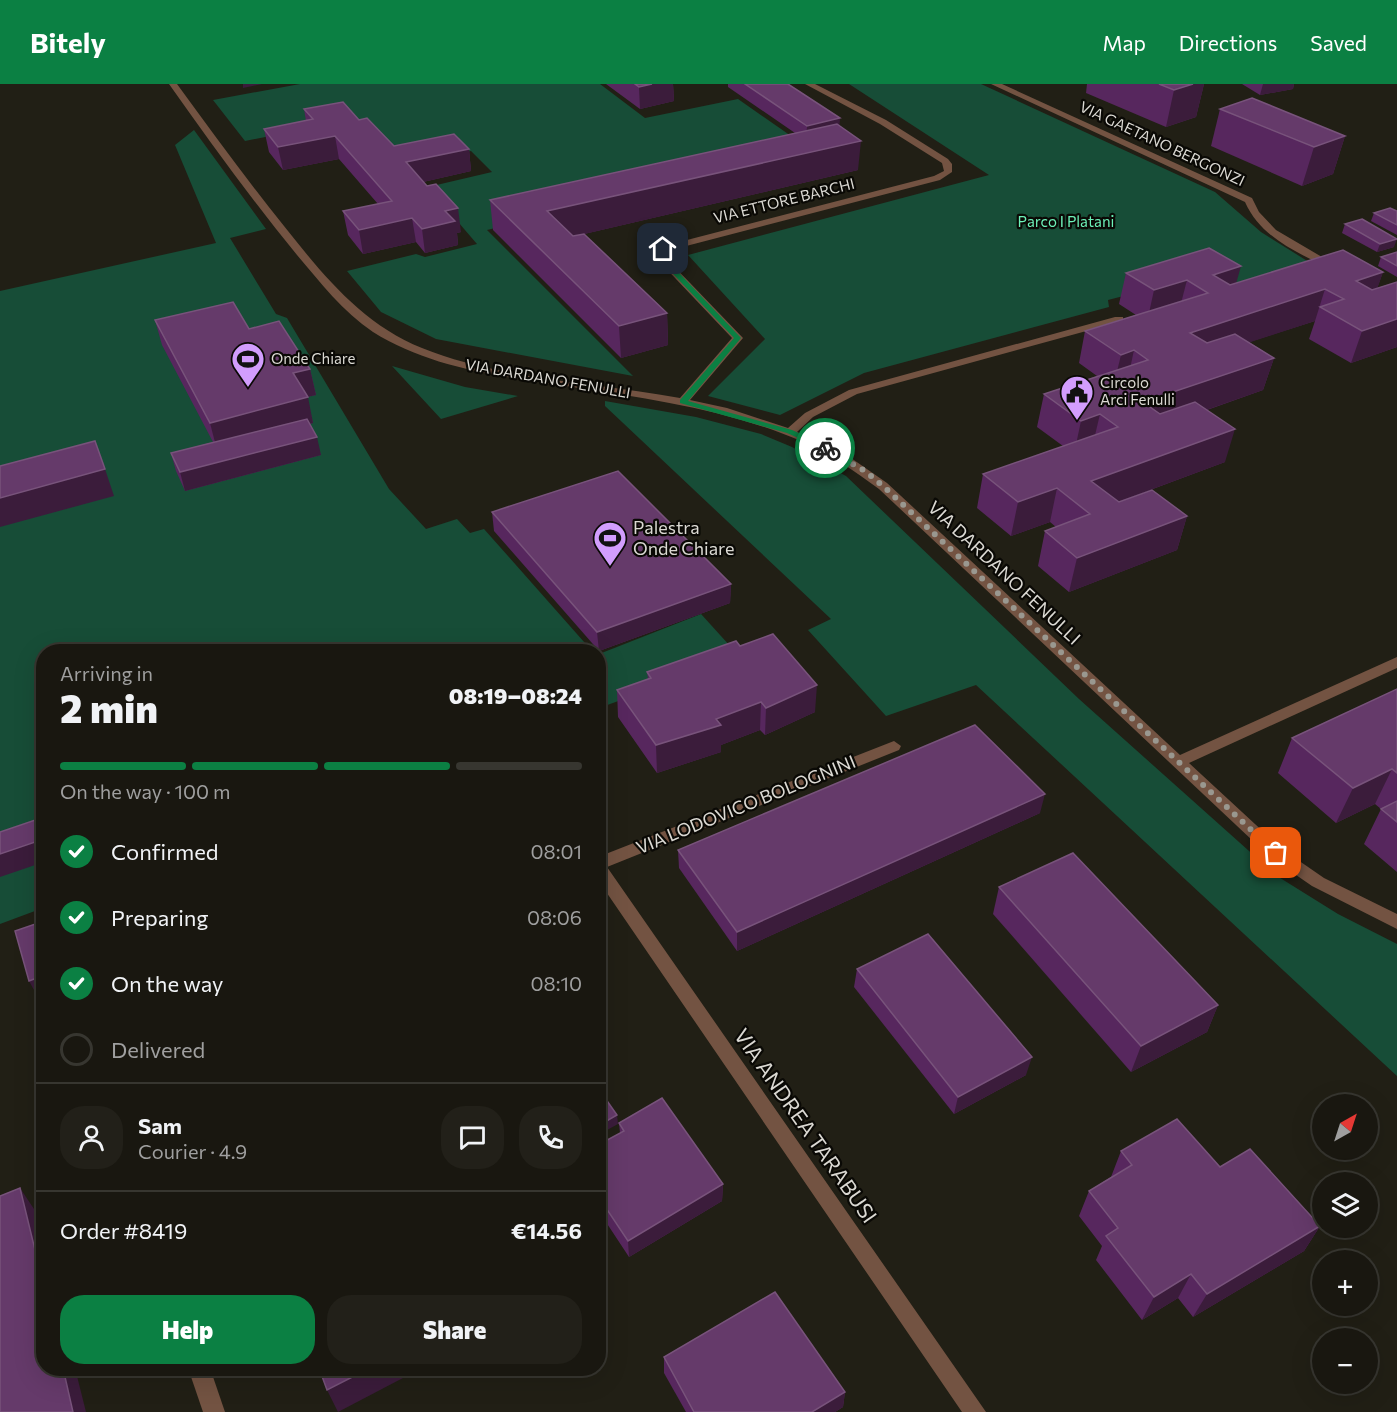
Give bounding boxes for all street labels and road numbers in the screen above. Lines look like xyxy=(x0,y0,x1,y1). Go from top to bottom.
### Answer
street label: VIA GAETANO BERGONZI xyxy=(1077,97,1248,189)
street label: VIA ETTORE BARCHI xyxy=(711,174,856,226)
street label: VIA DARDANO FENULLI xyxy=(464,355,632,401)
street label: VIA DARDANO FENULLI xyxy=(924,496,1086,649)
street label: VIA LODOVICO BOLOGNINI xyxy=(633,750,859,858)
street label: VIA ANDREA TARABUSI xyxy=(730,1023,883,1227)

